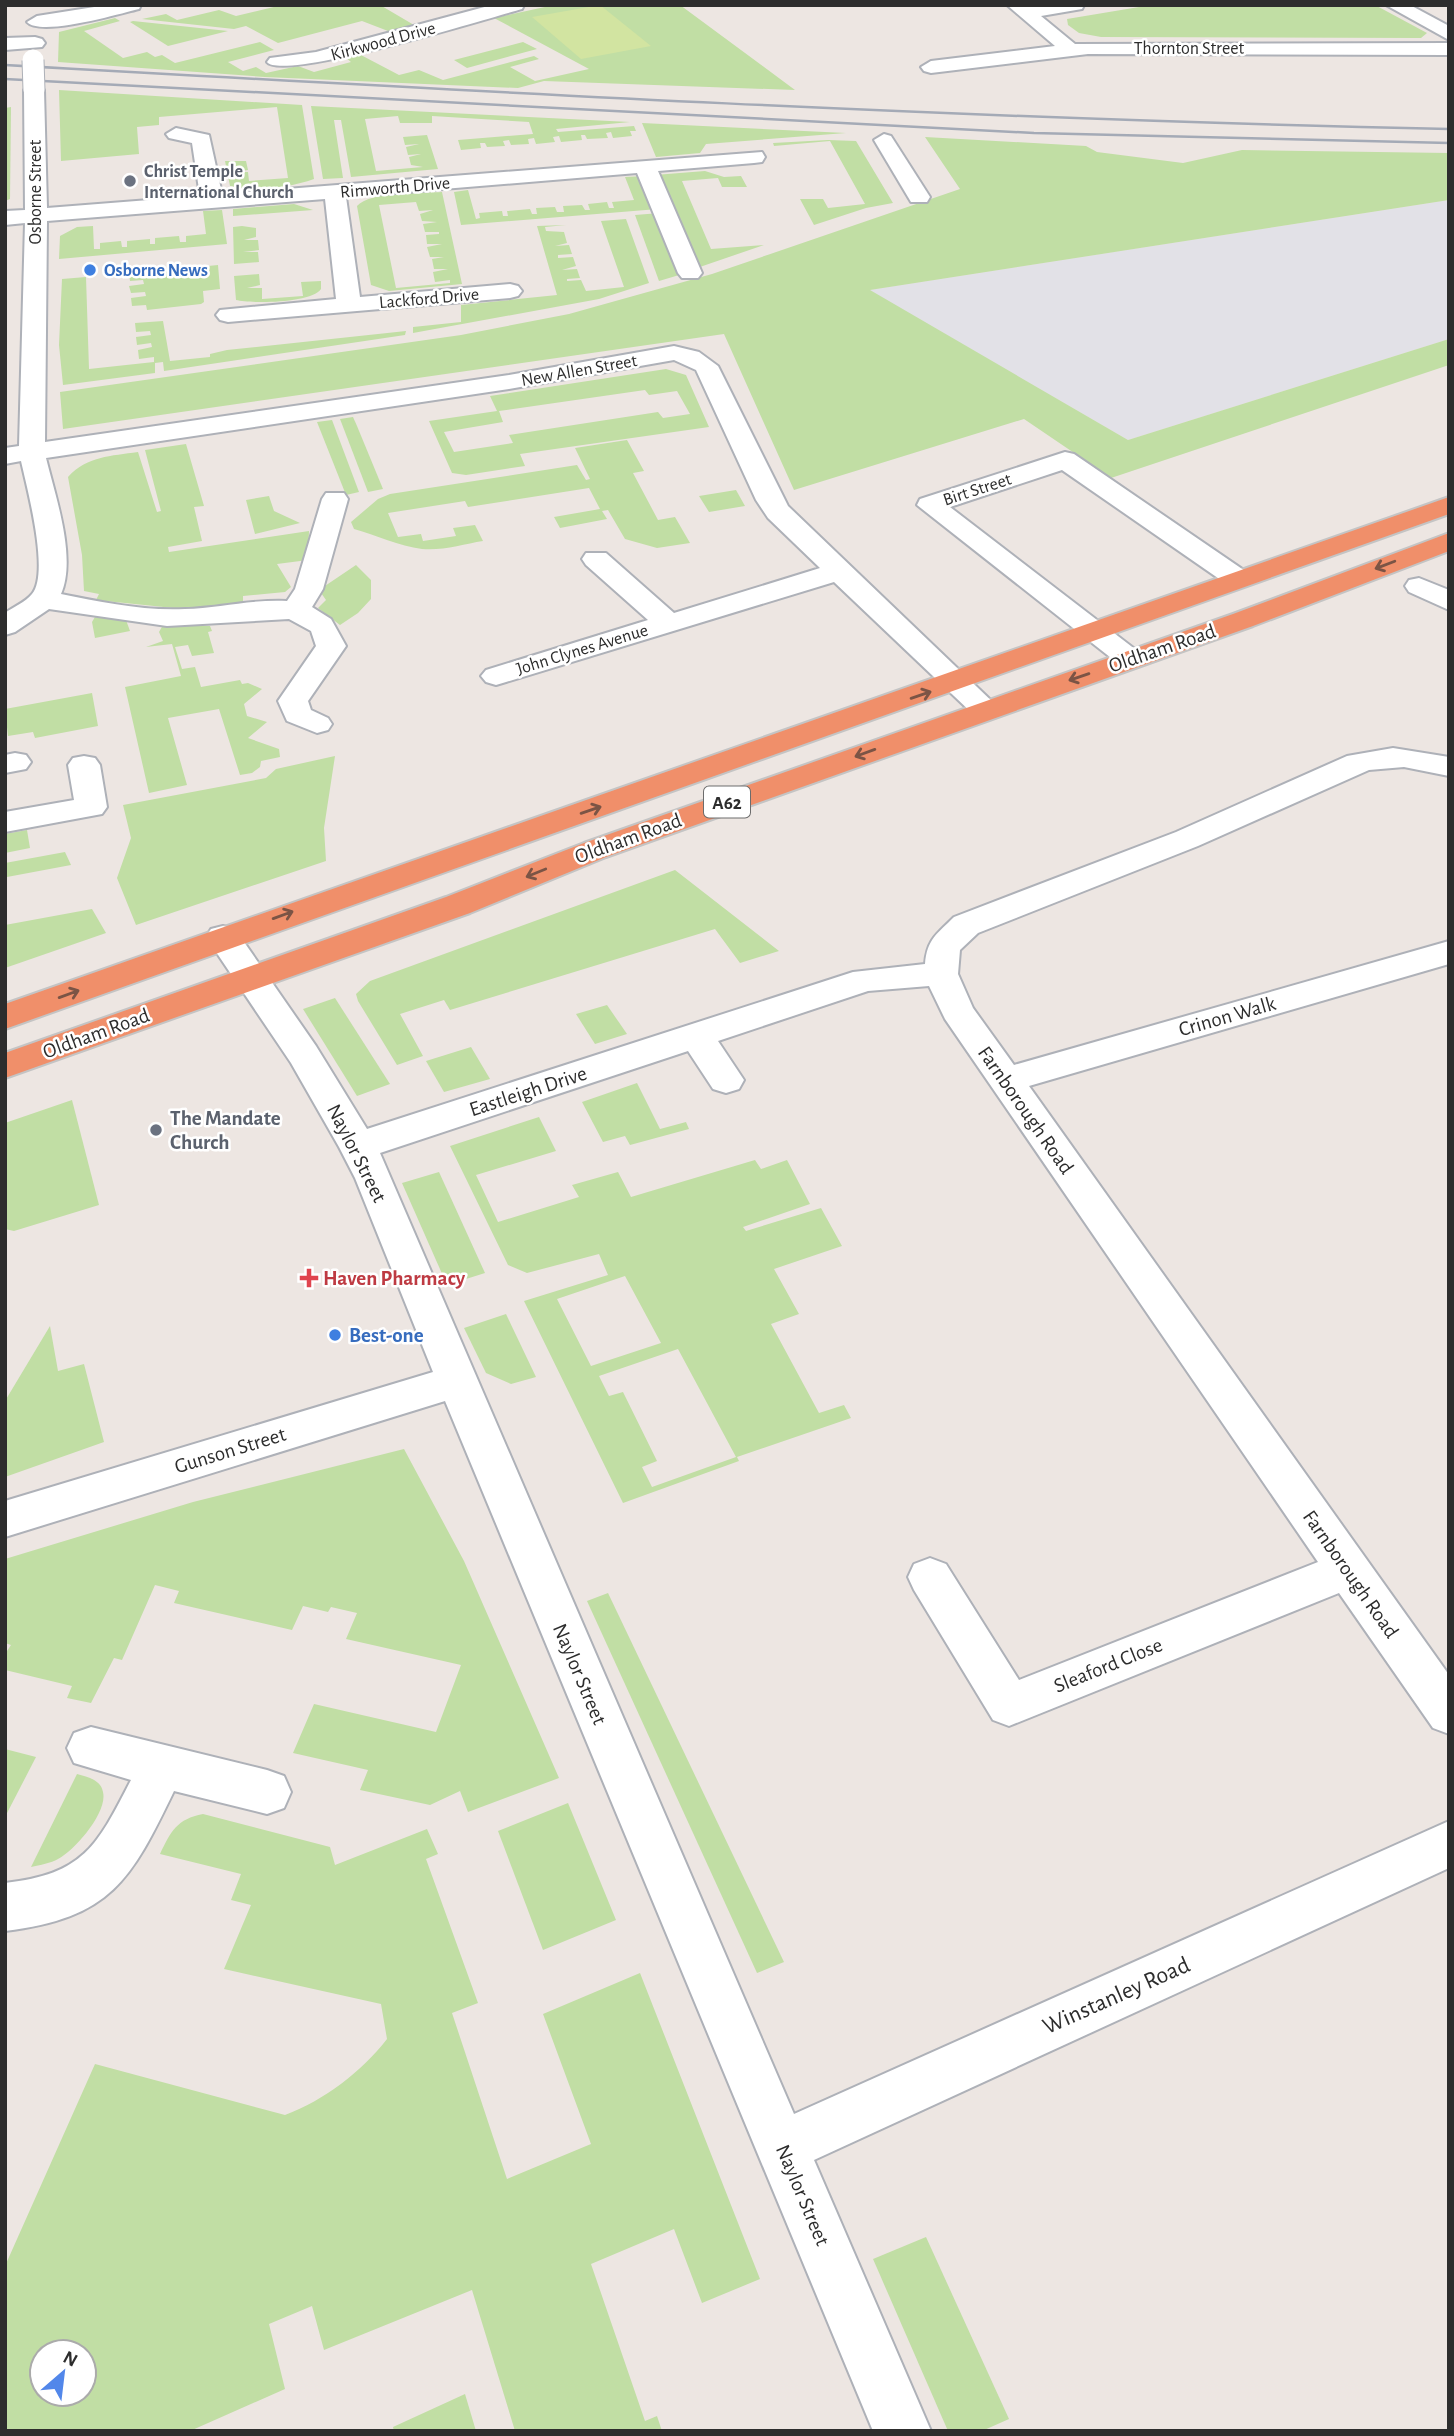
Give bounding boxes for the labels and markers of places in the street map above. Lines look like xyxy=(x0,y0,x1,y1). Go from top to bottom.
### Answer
place label: Christ Temple International Church xyxy=(144,163,294,202)
marker: Christ Temple International Church xyxy=(122,173,138,189)
marker: Osborne News xyxy=(82,262,98,278)
place label: Osborne News xyxy=(104,262,208,280)
place label: The Mandate Church xyxy=(170,1108,281,1153)
marker: The Mandate Church xyxy=(148,1122,164,1138)
place label: Haven Pharmacy xyxy=(323,1268,466,1289)
marker: Haven Pharmacy xyxy=(301,1270,317,1286)
place label: Best-one xyxy=(349,1325,424,1346)
marker: Best-one xyxy=(327,1327,343,1343)

